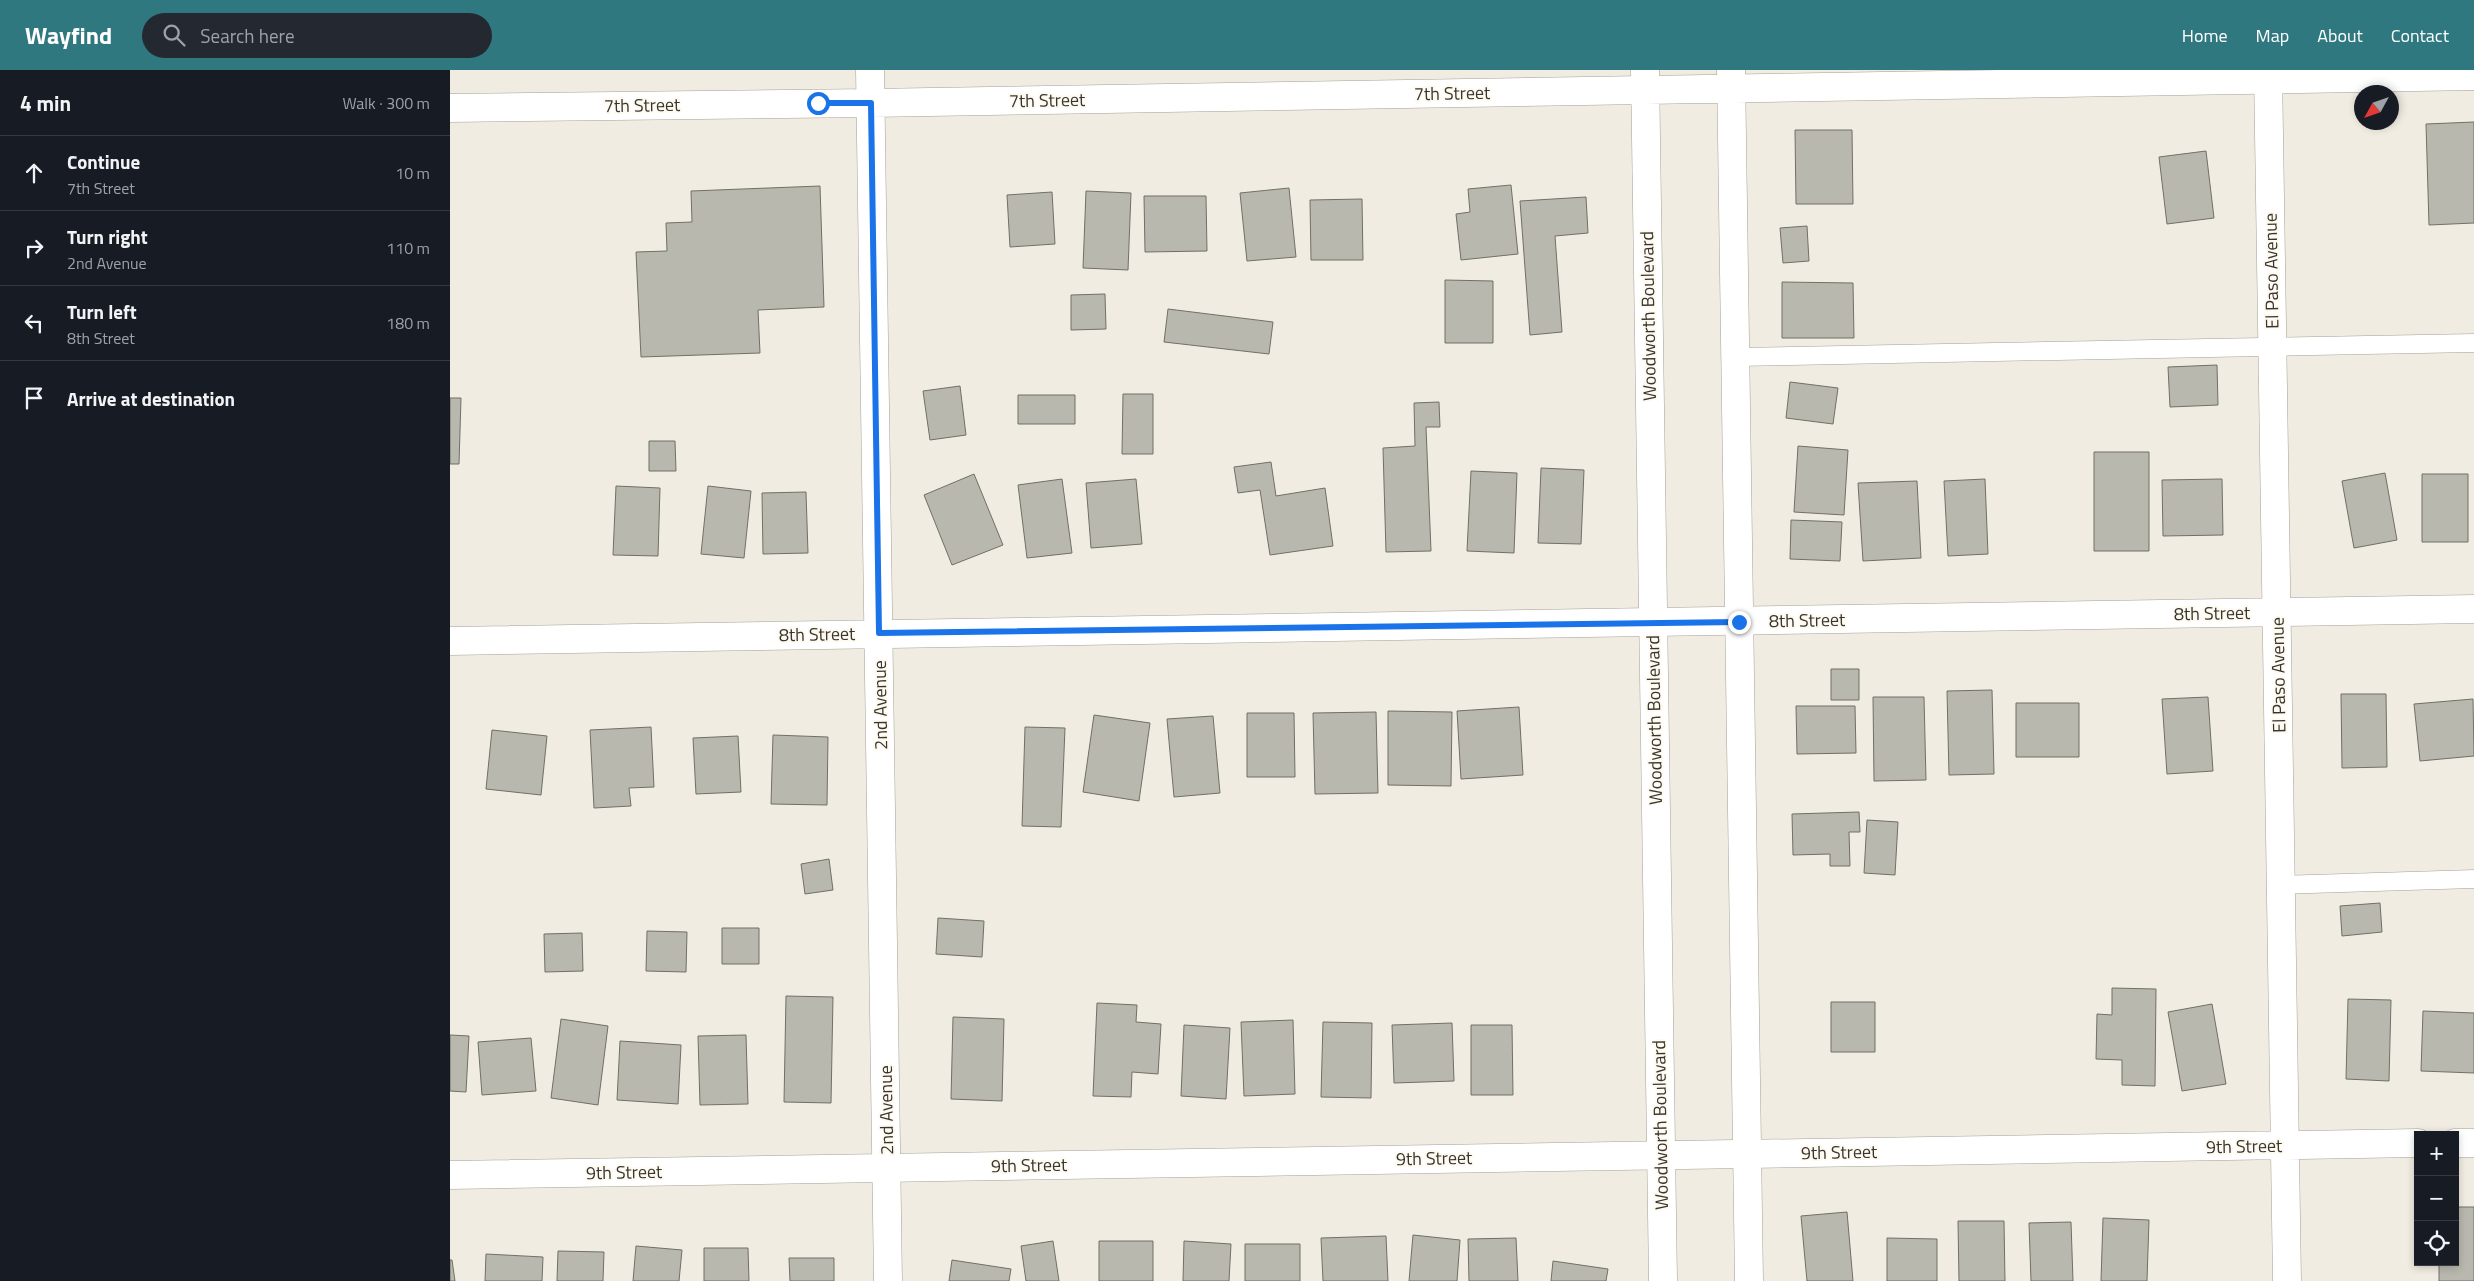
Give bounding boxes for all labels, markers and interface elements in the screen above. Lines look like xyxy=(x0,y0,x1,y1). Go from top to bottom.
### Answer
search box xyxy=(142,13,492,58)
text: Wayfind xyxy=(25,17,112,53)
icon: search xyxy=(160,21,188,49)
text: Search here xyxy=(200,21,295,50)
text: Home xyxy=(2182,22,2228,49)
text: Map xyxy=(2256,22,2289,49)
text: About xyxy=(2317,22,2363,49)
text: Contact xyxy=(2391,22,2449,49)
street label: 7th Street xyxy=(1414,79,1491,107)
north arrow xyxy=(2354,85,2399,130)
street label: 7th Street xyxy=(1009,86,1086,114)
text: 4 min xyxy=(20,87,71,119)
text: Walk · 300 m xyxy=(342,91,430,115)
street label: 7th Street xyxy=(604,91,681,119)
route start xyxy=(807,92,830,115)
text: Continue xyxy=(67,147,140,176)
icon: ahead xyxy=(20,159,48,187)
text: 10 m xyxy=(395,161,430,185)
text: 7th Street xyxy=(67,176,135,200)
street label: El Paso Avenue xyxy=(2256,213,2286,329)
text: Turn right xyxy=(67,222,148,251)
street label: Woodworth Boulevard xyxy=(1633,231,1663,401)
icon: right xyxy=(20,234,48,262)
text: 110 m xyxy=(386,236,430,260)
text: 2nd Avenue xyxy=(67,251,147,275)
text: Turn left xyxy=(67,297,137,326)
icon: left xyxy=(20,309,48,337)
text: 180 m xyxy=(386,311,430,335)
text: 8th Street xyxy=(67,326,135,350)
icon: arrive xyxy=(20,384,48,412)
text: Arrive at destination xyxy=(67,384,235,413)
street label: 8th Street xyxy=(2174,599,2251,627)
street label: 8th Street xyxy=(1769,606,1846,634)
route end xyxy=(1728,611,1751,634)
street label: El Paso Avenue xyxy=(2263,617,2293,733)
street label: 8th Street xyxy=(779,620,856,648)
street label: Woodworth Boulevard xyxy=(1639,635,1669,805)
street label: 2nd Avenue xyxy=(866,660,894,750)
street label: Woodworth Boulevard xyxy=(1645,1040,1675,1210)
street label: 2nd Avenue xyxy=(872,1065,900,1155)
map controls xyxy=(2414,1131,2459,1266)
button: + xyxy=(2414,1131,2459,1176)
street label: 9th Street xyxy=(2206,1132,2283,1160)
street label: 9th Street xyxy=(1801,1138,1878,1166)
street label: 9th Street xyxy=(1396,1144,1473,1172)
street label: 9th Street xyxy=(991,1151,1068,1179)
street label: 9th Street xyxy=(586,1158,663,1186)
button: − xyxy=(2414,1176,2459,1221)
button: locate xyxy=(2414,1221,2459,1266)

